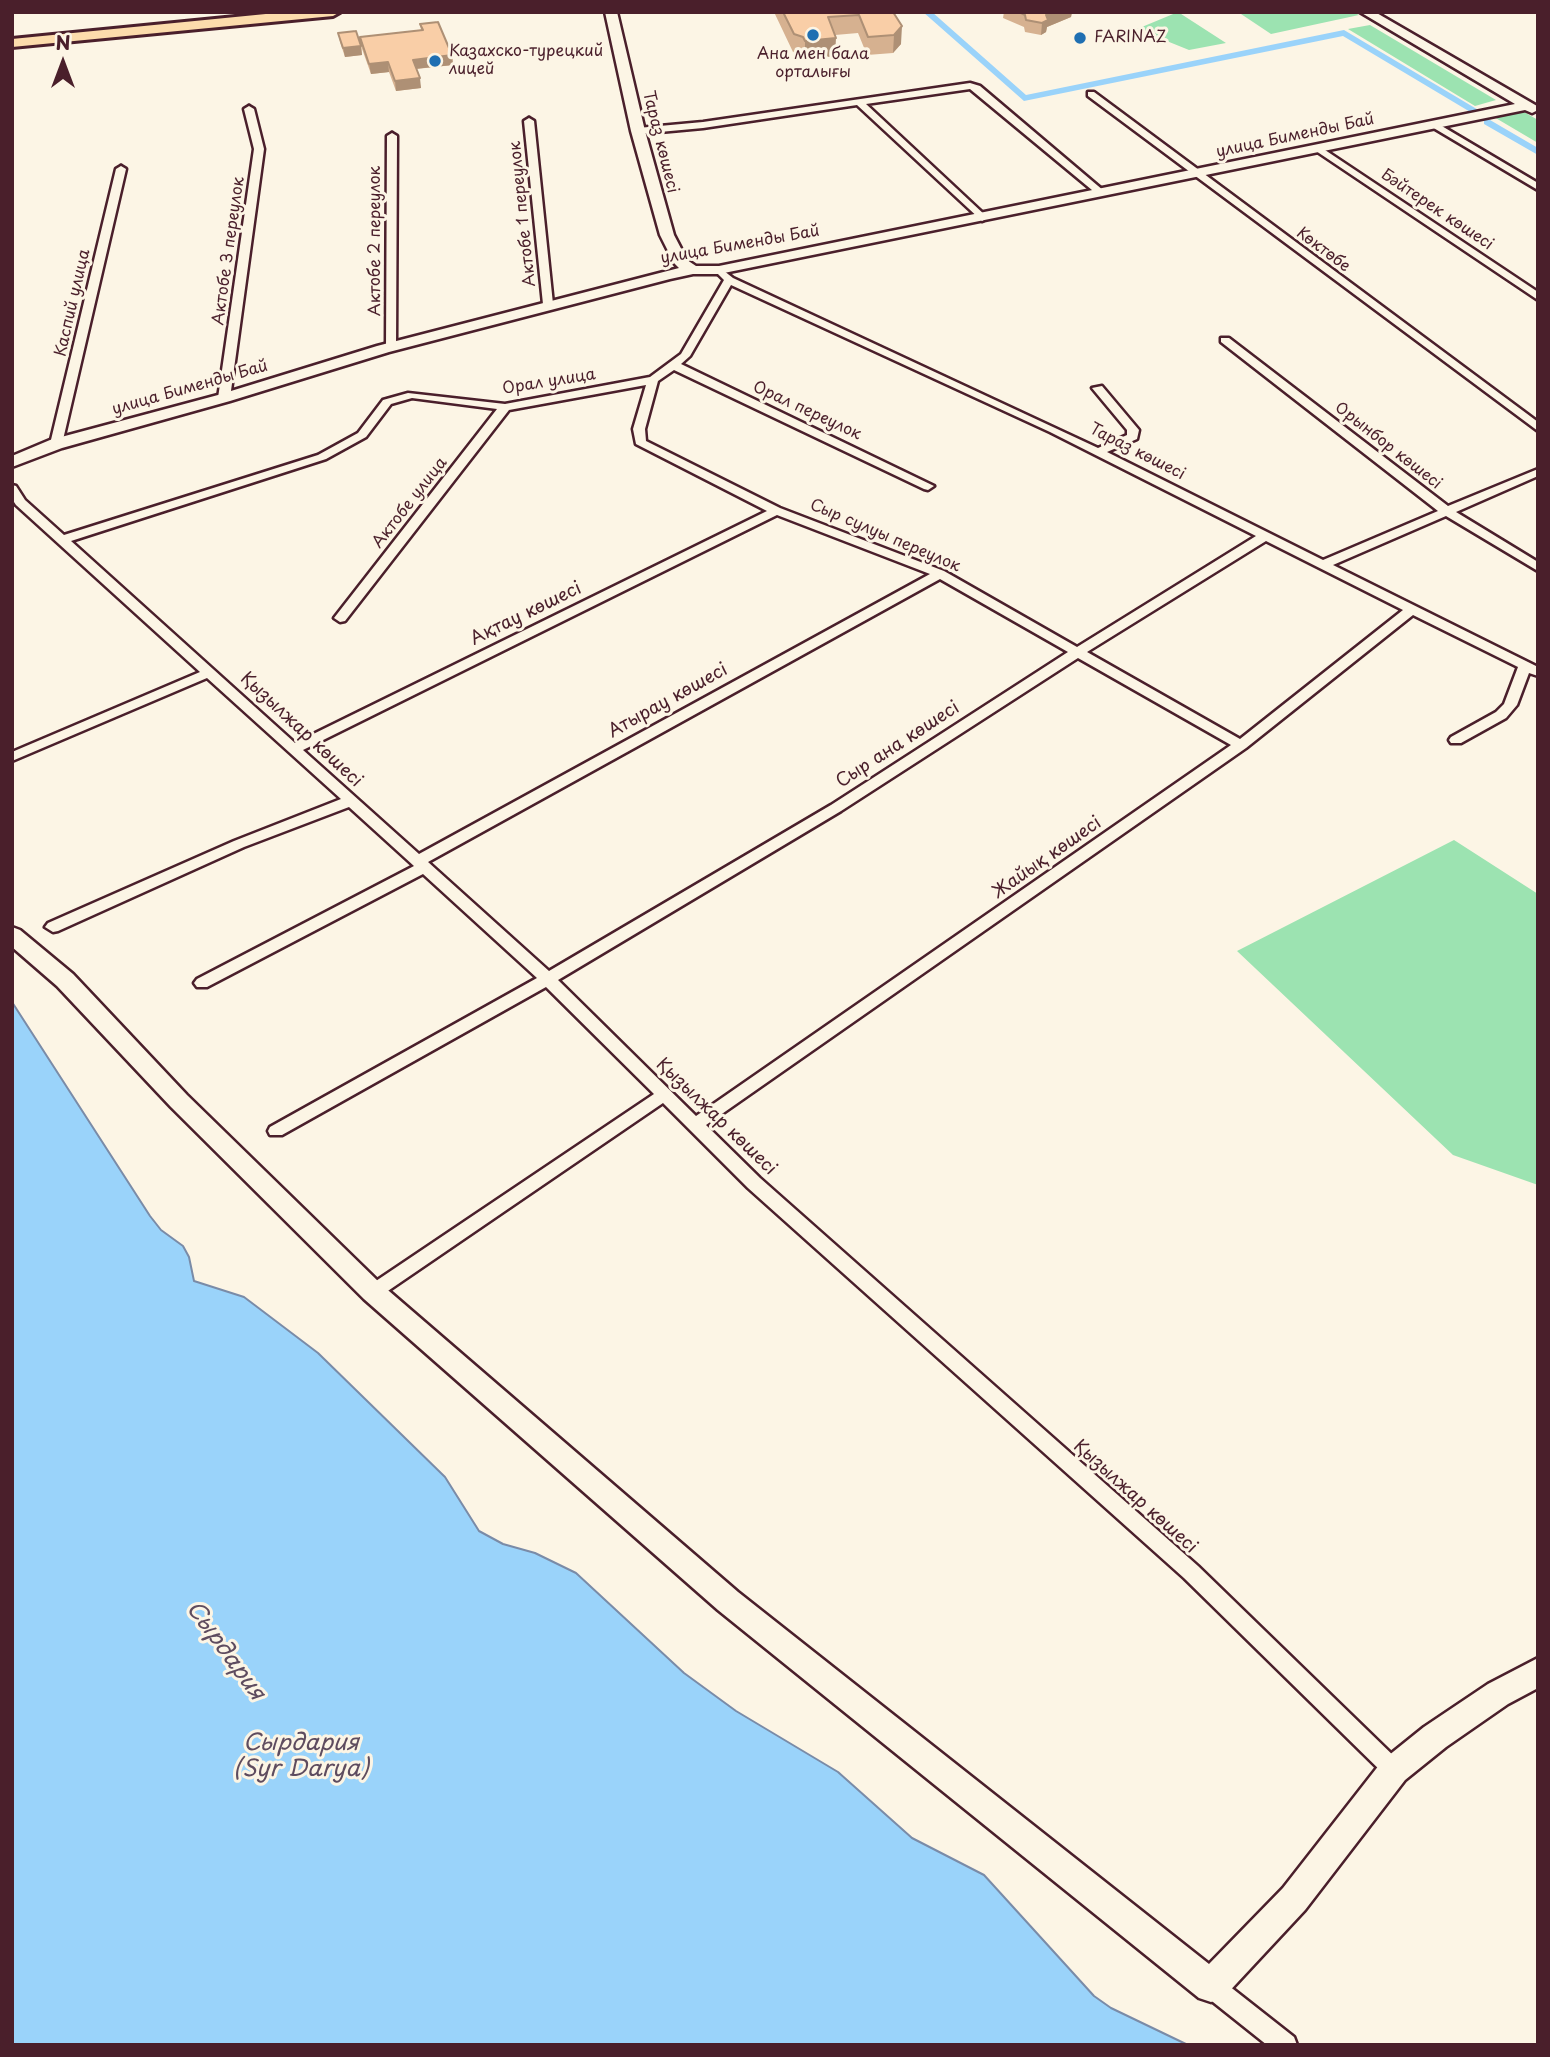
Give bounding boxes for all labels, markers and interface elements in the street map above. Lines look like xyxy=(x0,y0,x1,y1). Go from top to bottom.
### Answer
marker: Ана мен бала орталығы xyxy=(805,27,821,43)
north arrow xyxy=(28,28,98,98)
text: N xyxy=(55,28,71,56)
place label: FARINAZ xyxy=(1094,28,1167,48)
marker: FARINAZ xyxy=(1072,30,1088,46)
place label: Казахско-турецкий лицей xyxy=(449,42,603,80)
place label: Ана мен бала орталығы xyxy=(757,45,869,83)
marker: Казахско-турецкий лицей xyxy=(427,53,443,69)
street label: Тараз көшесі xyxy=(638,89,682,195)
street label: улица Бименды Бай xyxy=(1214,110,1376,162)
street label: Актобе 1 переулок xyxy=(506,140,540,288)
street label: Бәйтерек көшесі xyxy=(1377,165,1497,255)
street label: Актобе 2 переулок xyxy=(366,166,386,316)
street label: Актобе 3 переулок xyxy=(209,176,249,326)
street label: улица Бименды Бай xyxy=(659,222,821,268)
street label: Көктөбе xyxy=(1292,224,1354,276)
street label: Каспий улица xyxy=(51,247,95,359)
street label: улица Бименды Бай xyxy=(110,357,270,419)
street label: Орал улица xyxy=(501,365,597,399)
street label: Орал переулок xyxy=(750,377,864,445)
street label: Орынбор көшесі xyxy=(1331,398,1445,494)
street label: Тараз көшесі xyxy=(1086,420,1188,484)
street label: Актобе улица xyxy=(369,454,451,552)
street label: Сыр сулуы переулок xyxy=(807,496,963,576)
street label: Ақтау көшесі xyxy=(467,578,585,650)
street label: Атырау көшесі xyxy=(604,659,732,743)
street label: Қызылжар көшесі xyxy=(235,668,367,792)
street label: Сыр ана көшесі xyxy=(832,697,964,793)
street label: Жайық көшесі xyxy=(988,812,1106,904)
street label: Қызылжар көшесі xyxy=(651,1054,781,1180)
street label: Қызылжар көшесі xyxy=(1069,1436,1201,1558)
water label: Сырдария xyxy=(180,1596,270,1706)
water label: Сырдария (Syr Darya) xyxy=(233,1730,369,1784)

